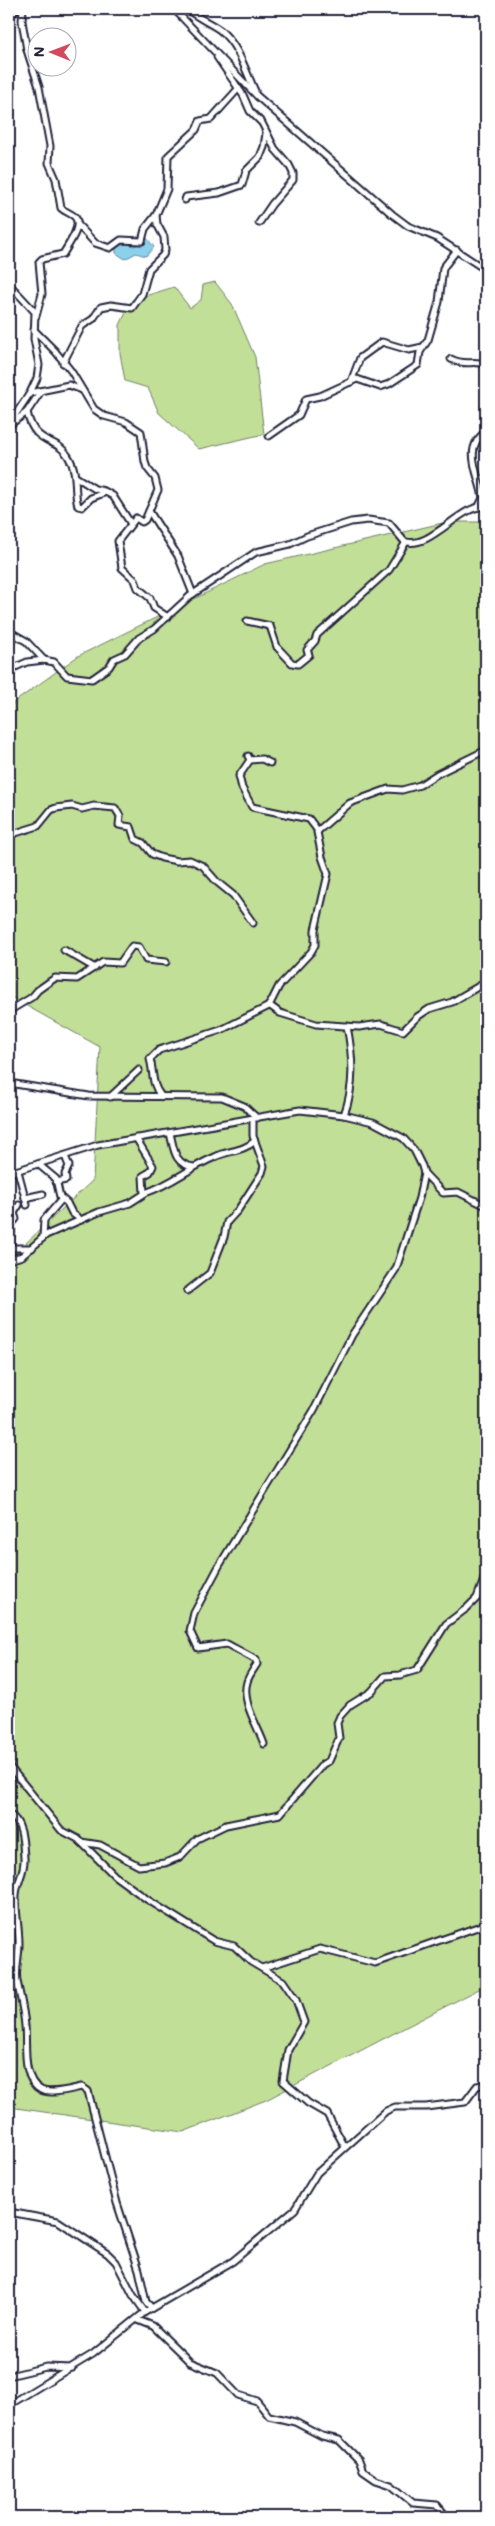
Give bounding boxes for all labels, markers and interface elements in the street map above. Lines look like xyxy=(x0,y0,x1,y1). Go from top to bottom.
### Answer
north arrow xyxy=(28,28,78,78)
text: N xyxy=(29,46,48,57)

